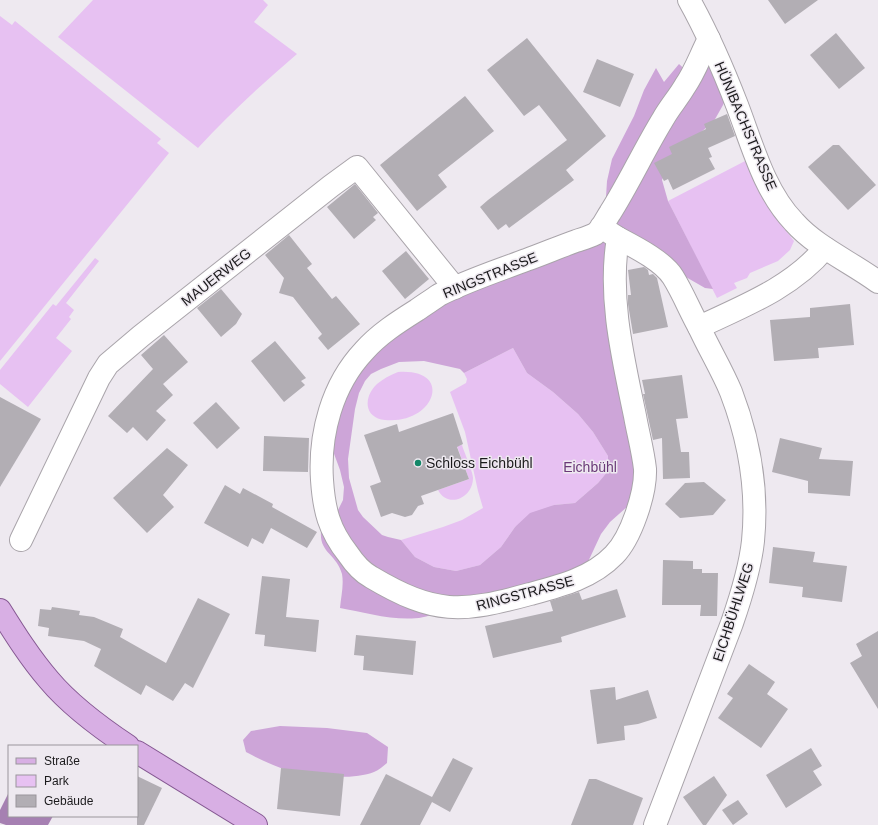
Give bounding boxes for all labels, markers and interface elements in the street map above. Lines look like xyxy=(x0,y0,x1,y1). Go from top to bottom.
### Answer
street label: HÜNIBACHSTRASSE xyxy=(712,59,781,193)
street label: MAUERWEG xyxy=(178,245,254,309)
street label: RINGSTRASSE xyxy=(440,249,540,301)
place label: Schloss Eichbühl xyxy=(426,455,533,471)
marker: Schloss Eichbühl xyxy=(413,458,423,468)
park label: Eichbühl xyxy=(563,459,617,475)
street label: EICHBÜHLWEG xyxy=(708,560,757,664)
street label: RINGSTRASSE xyxy=(474,572,576,614)
legend xyxy=(8,745,138,817)
text: Straße xyxy=(44,754,80,768)
text: Park xyxy=(44,774,70,788)
text: Gebäude xyxy=(44,794,94,808)

